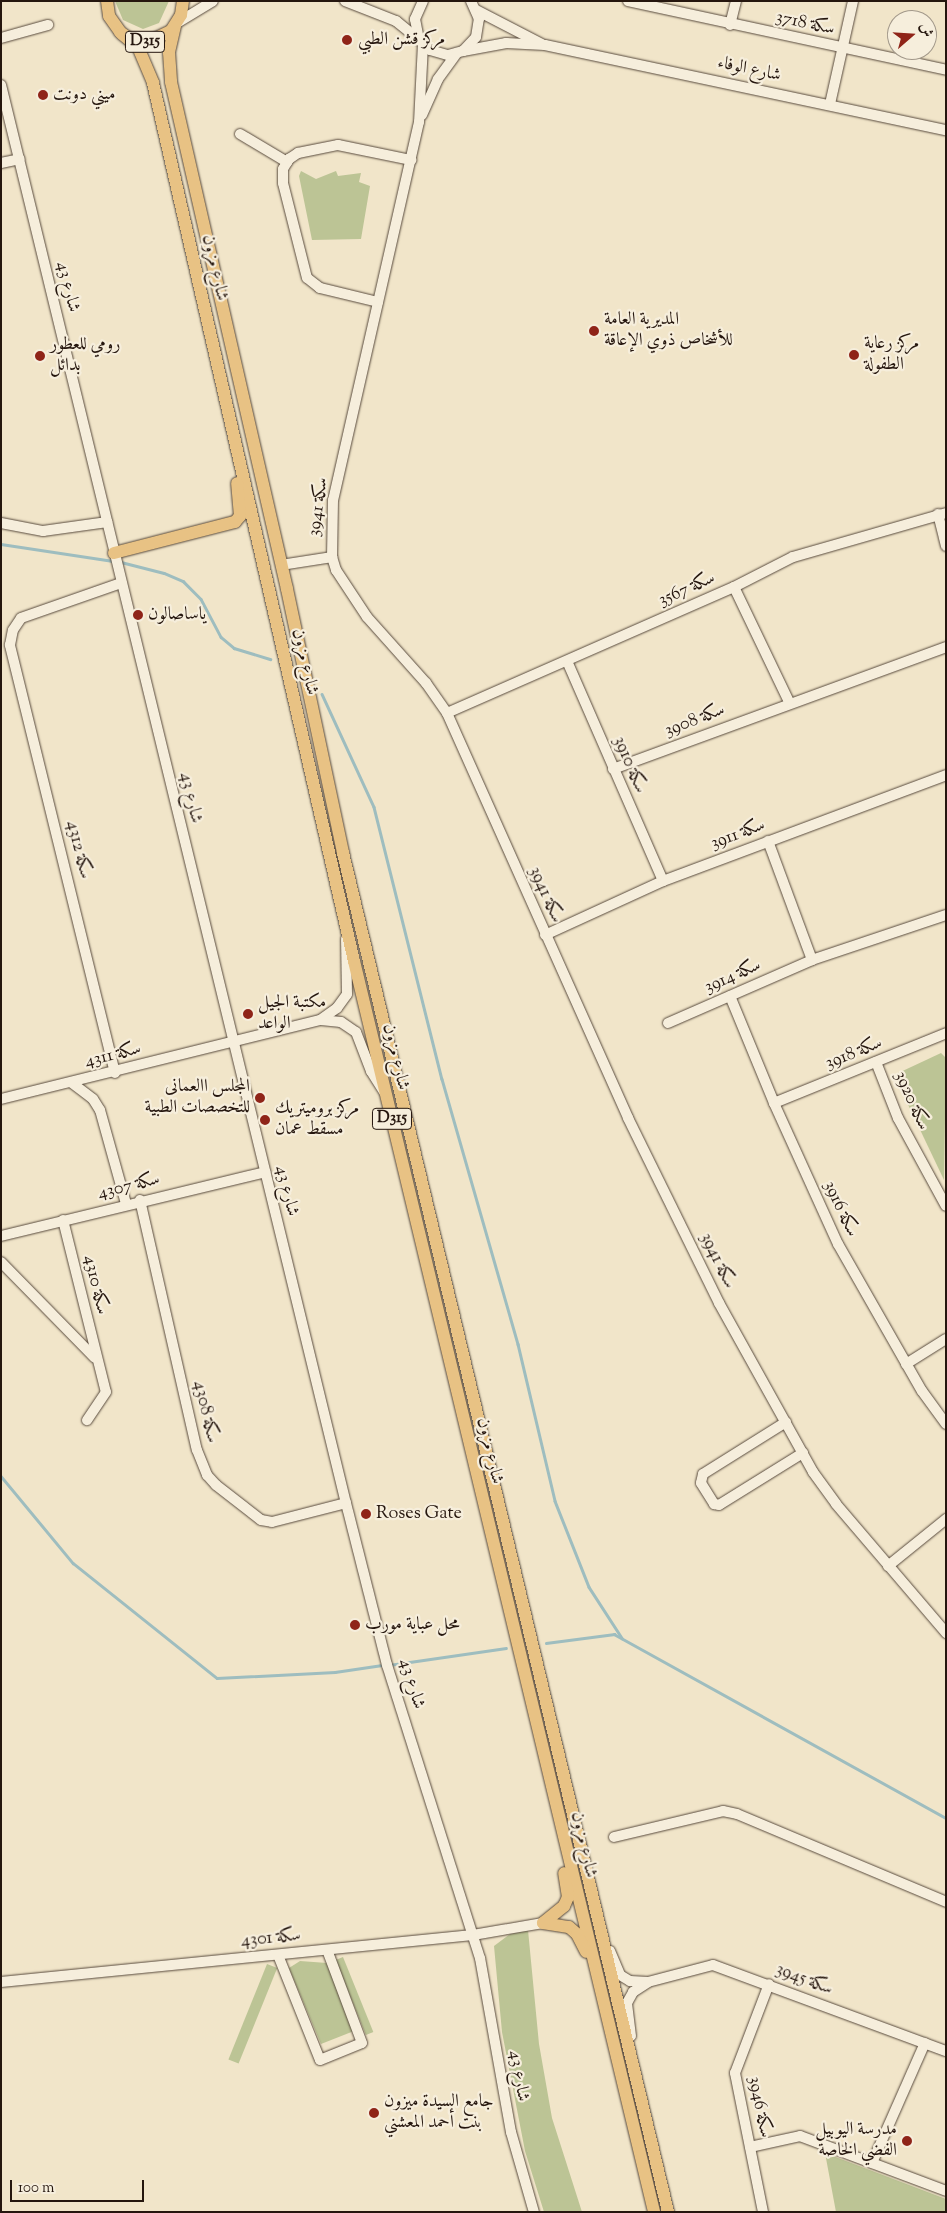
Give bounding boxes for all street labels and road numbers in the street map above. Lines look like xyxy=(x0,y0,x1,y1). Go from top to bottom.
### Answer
street label: سكة 3718 xyxy=(773,7,837,41)
road number: D315 xyxy=(124,28,166,56)
street label: شارع الوفاء xyxy=(715,53,783,87)
street label: شارع مزون xyxy=(196,233,232,303)
street label: شارع 43 xyxy=(50,259,84,315)
street label: سكة 3941 xyxy=(304,476,334,538)
street label: سكة 3567 xyxy=(655,568,719,612)
street label: شارع مزون xyxy=(286,627,322,697)
street label: سكة 3908 xyxy=(662,700,728,742)
street label: سكة 3910 xyxy=(607,733,651,797)
street label: شارع 43 xyxy=(174,771,206,825)
street label: سكة 3911 xyxy=(708,815,768,855)
street label: سكة 4312 xyxy=(60,819,96,881)
street label: سكة 3941 xyxy=(523,863,567,927)
street label: سكة 3914 xyxy=(701,955,765,999)
street label: شارع مزون xyxy=(377,1022,413,1092)
street label: سكة 3918 xyxy=(822,1033,886,1075)
street label: سكة 4311 xyxy=(83,1039,143,1073)
street label: سكة 3920 xyxy=(888,1068,934,1134)
road number: D315 xyxy=(371,1106,413,1132)
street label: شارع 43 xyxy=(269,1163,303,1219)
street label: سكة 4307 xyxy=(96,1169,162,1205)
street label: سكة 3916 xyxy=(818,1178,862,1240)
street label: سكة 3941 xyxy=(694,1230,740,1292)
street label: سكة 4310 xyxy=(78,1253,112,1317)
street label: سكة 4308 xyxy=(187,1379,223,1445)
street label: شارع مزون xyxy=(471,1416,507,1486)
street label: شارع 43 xyxy=(393,1656,429,1712)
street label: شارع مزون xyxy=(565,1810,601,1880)
street label: سكة 4301 xyxy=(240,1925,302,1953)
street label: سكة 3945 xyxy=(772,1959,836,2001)
street label: شارع 43 xyxy=(503,2049,533,2103)
street label: سكة 3946 xyxy=(742,2074,776,2140)

